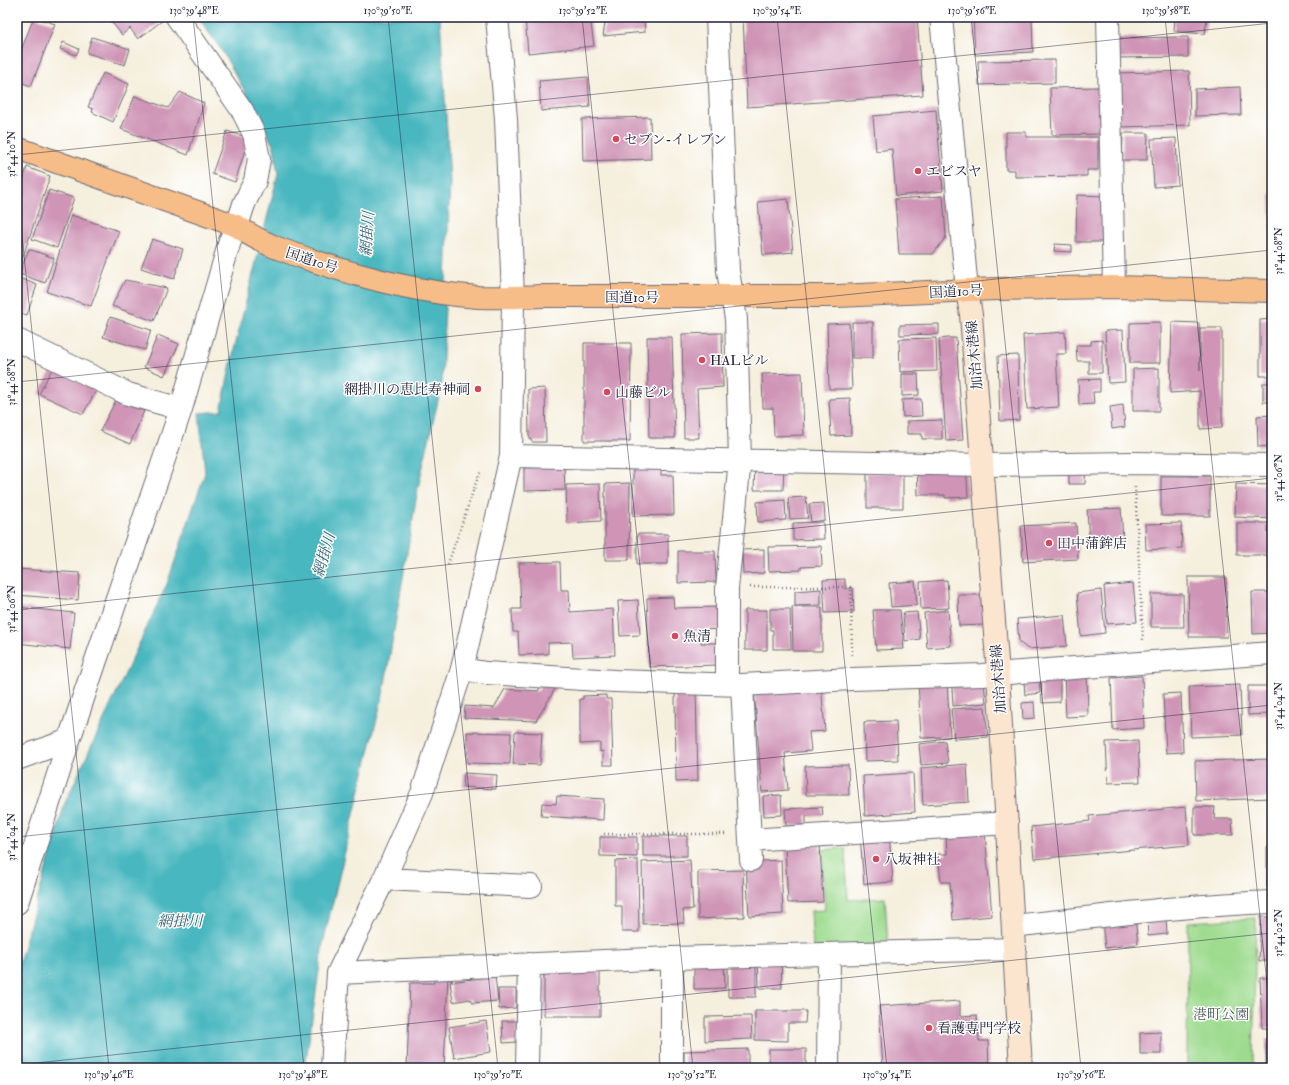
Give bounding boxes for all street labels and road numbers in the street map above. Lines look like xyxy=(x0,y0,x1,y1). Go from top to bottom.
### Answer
street label: 国道10号 xyxy=(283,244,340,277)
street label: 国道10号 xyxy=(929,282,983,301)
street label: 国道10号 xyxy=(605,289,659,306)
street label: 加治木港線 xyxy=(963,319,986,391)
street label: 加治木港線 xyxy=(988,643,1009,714)

